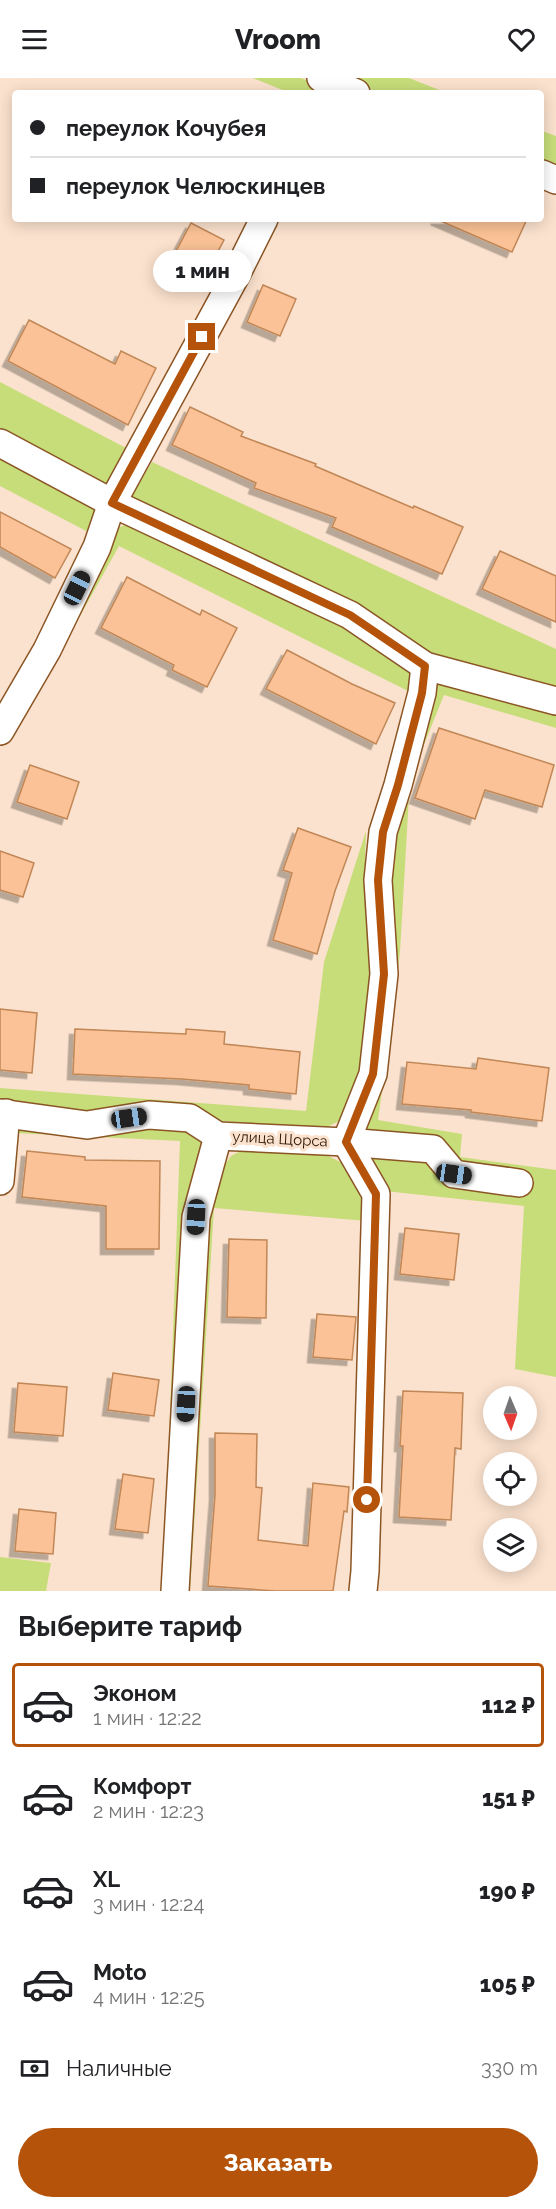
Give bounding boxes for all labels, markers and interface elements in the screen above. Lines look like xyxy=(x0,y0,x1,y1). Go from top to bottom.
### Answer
icon: menu xyxy=(18,23,51,56)
icon: heart xyxy=(505,23,538,56)
text: Vroom xyxy=(235,24,321,55)
text: переулок Кочубея xyxy=(66,115,266,141)
text: переулок Челюскинцев xyxy=(66,173,325,199)
callout: 1 мин xyxy=(152,250,252,292)
text: 1 мин xyxy=(175,259,230,283)
route end xyxy=(188,323,215,350)
car xyxy=(61,568,93,608)
car xyxy=(110,1107,148,1129)
street label: улица Щорса xyxy=(232,1128,328,1150)
car xyxy=(435,1163,473,1185)
car xyxy=(186,1199,206,1235)
car xyxy=(176,1386,196,1422)
north arrow xyxy=(483,1386,537,1440)
map controls xyxy=(483,1386,537,1572)
button: locate xyxy=(483,1452,537,1506)
route start xyxy=(353,1486,380,1513)
button: layers xyxy=(483,1518,537,1572)
text: Выберите тариф xyxy=(18,1611,242,1642)
icon: car xyxy=(21,1678,75,1732)
text: Эконом xyxy=(93,1680,177,1706)
text: 112 ₽ xyxy=(481,1692,535,1718)
text: 1 мин · 12:22 xyxy=(93,1706,202,1730)
icon: car xyxy=(21,1771,75,1825)
text: Комфорт xyxy=(93,1773,191,1799)
text: 151 ₽ xyxy=(482,1785,535,1811)
text: 2 мин · 12:23 xyxy=(93,1799,204,1823)
icon: car xyxy=(21,1864,75,1918)
text: XL xyxy=(93,1866,120,1892)
text: 190 ₽ xyxy=(479,1878,535,1904)
text: 3 мин · 12:24 xyxy=(93,1892,204,1916)
icon: car xyxy=(21,1957,75,2011)
text: Moto xyxy=(93,1959,147,1985)
text: 105 ₽ xyxy=(480,1971,535,1997)
text: 4 мин · 12:25 xyxy=(93,1985,205,2009)
icon: cash xyxy=(18,2052,51,2085)
text: Наличные xyxy=(66,2055,172,2081)
text: 330 m xyxy=(481,2056,538,2080)
button: Заказать xyxy=(18,2128,538,2197)

